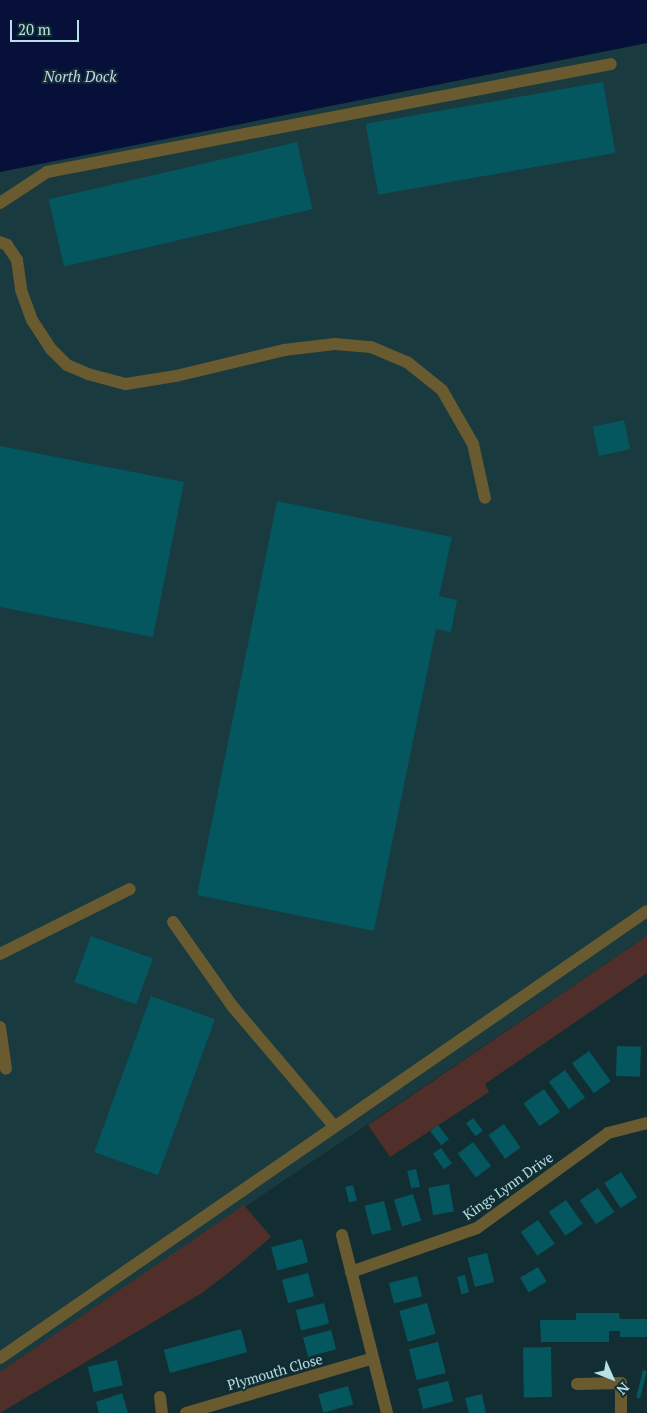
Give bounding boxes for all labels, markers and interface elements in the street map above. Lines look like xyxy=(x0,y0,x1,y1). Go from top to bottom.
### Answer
scale bar xyxy=(12,10,81,42)
text: 20 m xyxy=(18,19,51,39)
water label: North Dock xyxy=(44,68,116,86)
street label: Kings Lynn Drive xyxy=(460,1149,556,1223)
street label: Plymouth Close xyxy=(225,1350,325,1394)
north arrow xyxy=(587,1353,637,1403)
text: N xyxy=(613,1378,634,1399)

